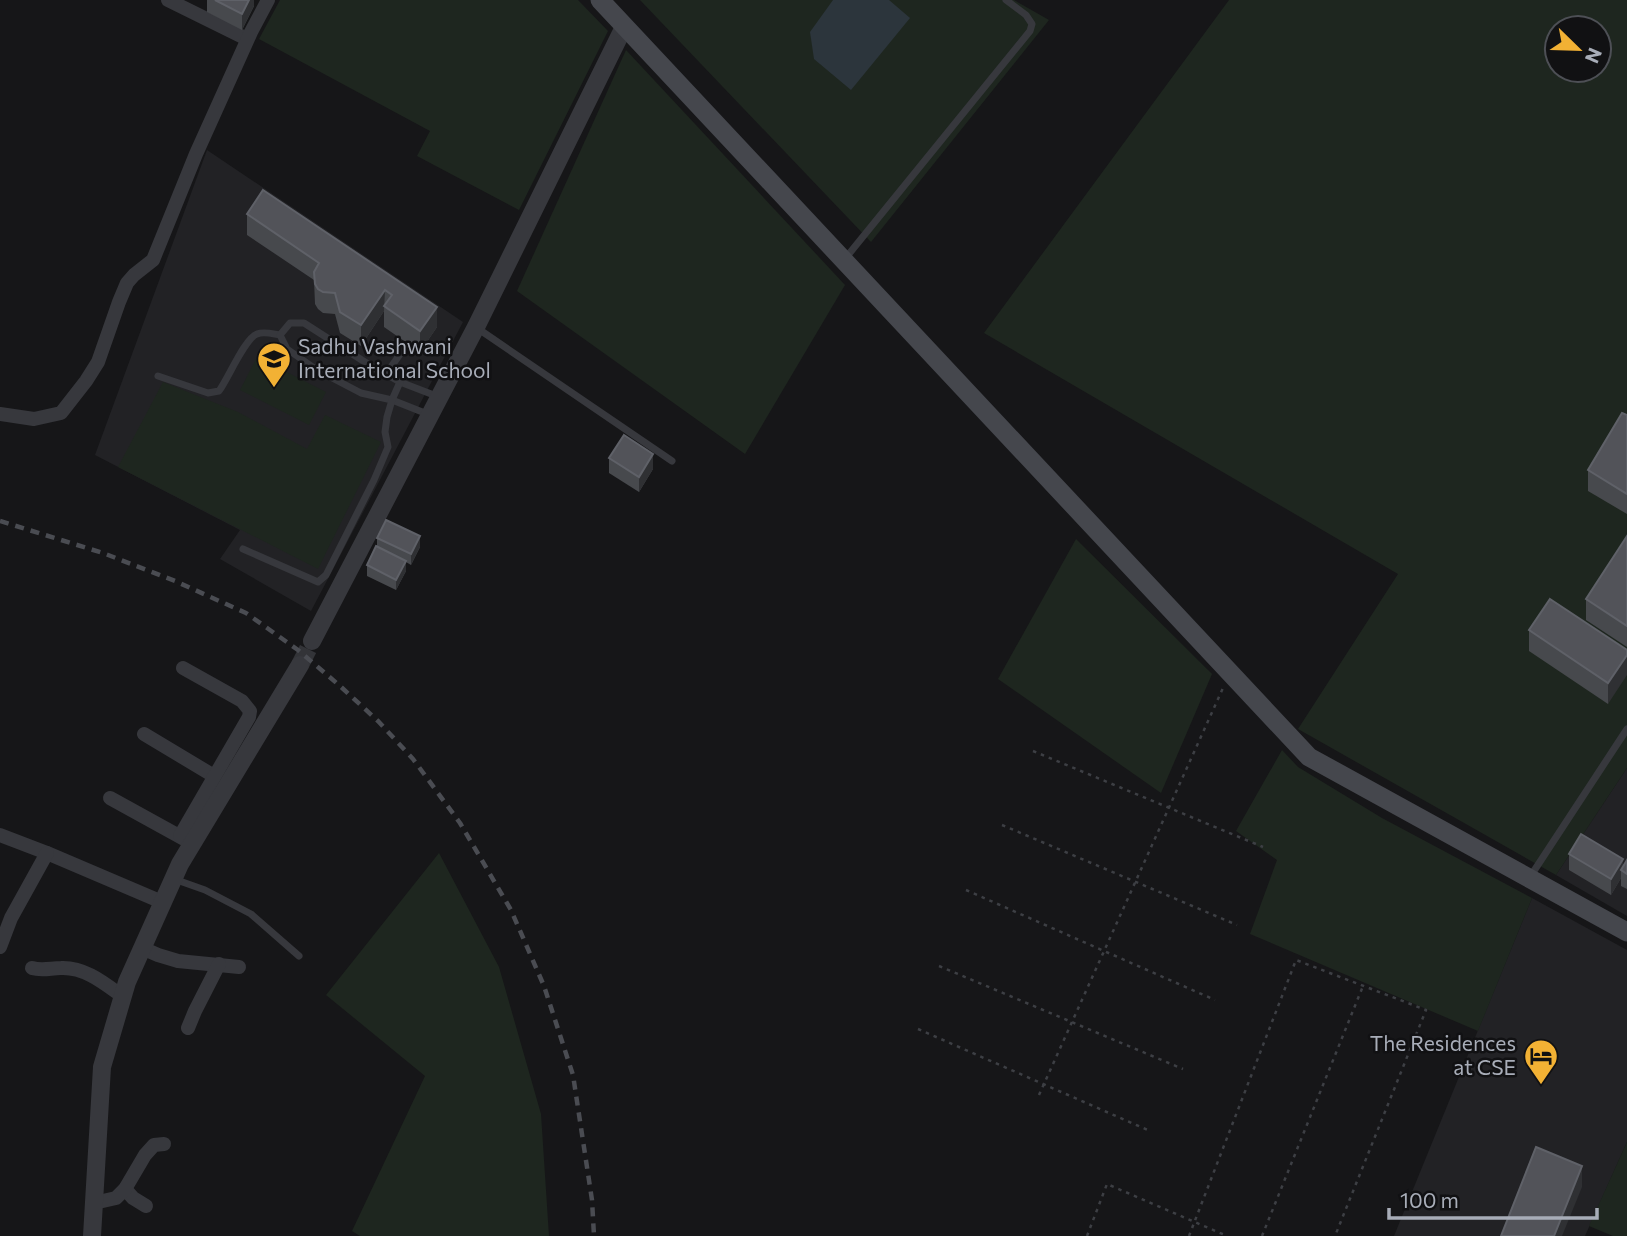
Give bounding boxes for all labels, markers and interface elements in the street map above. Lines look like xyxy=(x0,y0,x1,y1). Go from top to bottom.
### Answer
north arrow xyxy=(1543,14,1613,84)
text: N xyxy=(1581,45,1607,67)
place label: Sadhu Vashwani International School xyxy=(298,333,491,382)
school or university icon: Sadhu Vashwani International School xyxy=(255,340,293,389)
place label: The Residences at CSE xyxy=(1370,1030,1516,1079)
hotel icon: The Residences at CSE xyxy=(1522,1037,1560,1086)
scale bar xyxy=(1389,1176,1597,1220)
text: 100 m xyxy=(1400,1187,1459,1212)

